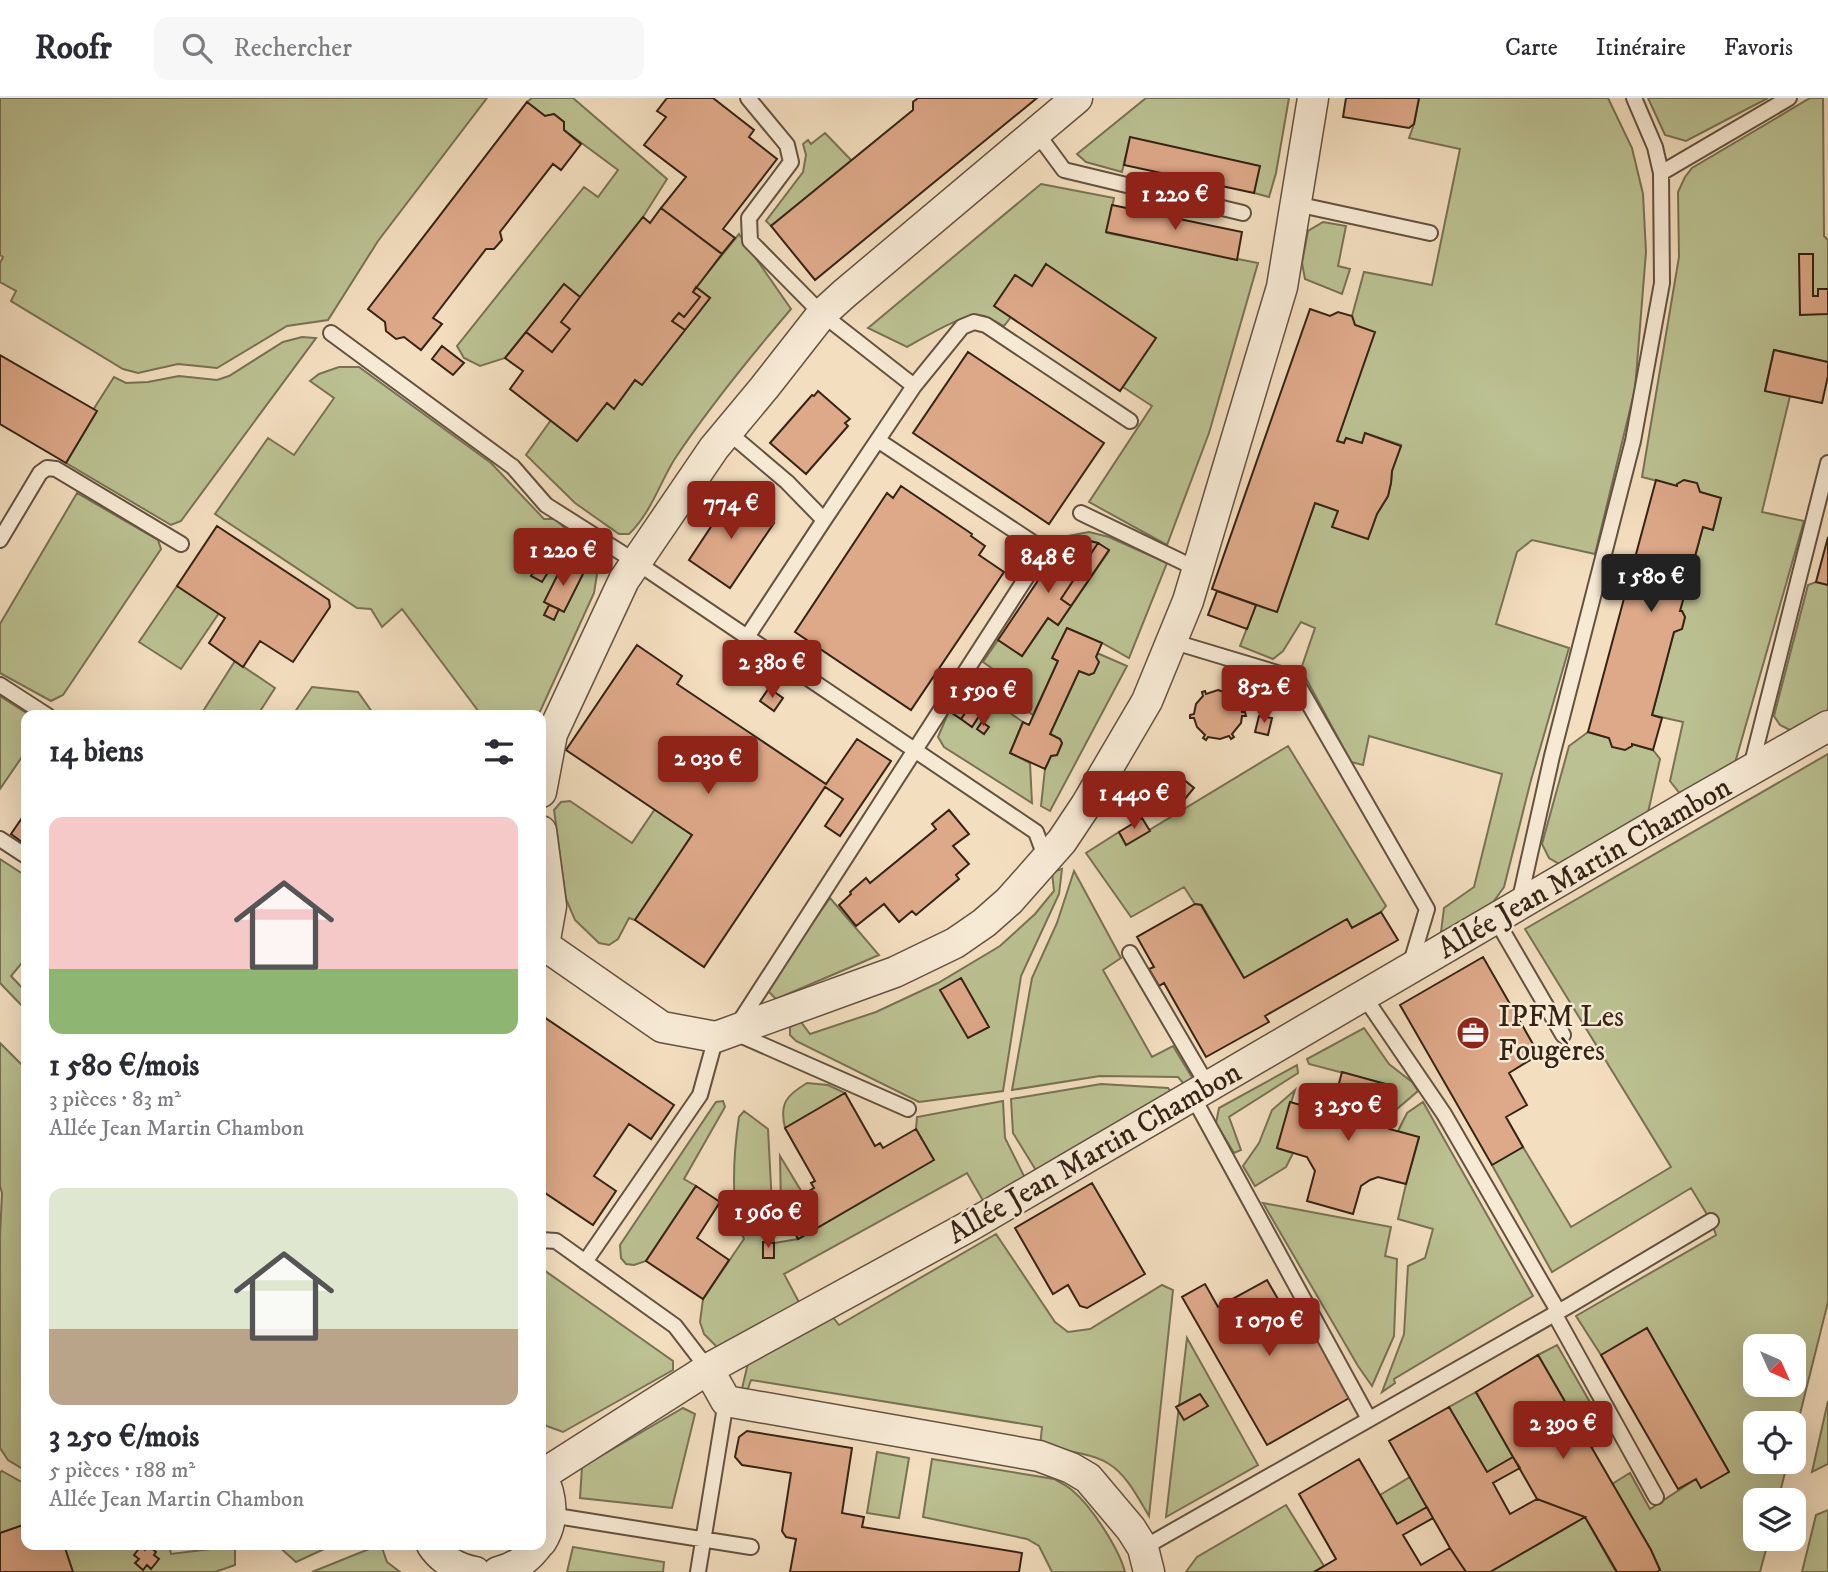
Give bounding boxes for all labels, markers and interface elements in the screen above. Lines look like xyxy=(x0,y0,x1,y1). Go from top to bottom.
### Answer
search box xyxy=(154,17,644,80)
text: Roofr xyxy=(35,28,112,69)
icon: search xyxy=(178,29,216,67)
text: Rechercher xyxy=(234,32,352,65)
text: Carte xyxy=(1505,33,1558,63)
text: Itinéraire xyxy=(1596,33,1686,63)
text: Favoris xyxy=(1724,33,1793,63)
pin: 1 220 € xyxy=(1110,172,1240,232)
text: 1 220 € xyxy=(1142,180,1208,209)
pin: 774 € xyxy=(682,482,780,541)
text: 774 € xyxy=(703,489,759,518)
pin: 1 220 € xyxy=(498,528,628,588)
text: 1 220 € xyxy=(530,536,596,565)
pin: 848 € xyxy=(999,536,1097,595)
text: 848 € xyxy=(1021,543,1075,572)
pin: 1 580 € xyxy=(1586,554,1716,614)
text: 1 580 € xyxy=(1617,562,1685,591)
pin: 2 380 € xyxy=(707,640,837,700)
text: 2 380 € xyxy=(738,648,806,677)
pin: 852 € xyxy=(1215,666,1313,725)
pin: 1 590 € xyxy=(918,668,1048,728)
text: 852 € xyxy=(1238,673,1290,702)
text: 1 590 € xyxy=(949,676,1017,705)
icon: filters xyxy=(480,733,518,771)
text: 14 biens xyxy=(49,734,144,771)
pin: 2 030 € xyxy=(643,736,773,796)
text: 2 030 € xyxy=(674,744,742,773)
street label: Allée Jean Martin Chambon xyxy=(1431,769,1738,968)
pin: 1 440 € xyxy=(1069,772,1199,831)
text: 1 440 € xyxy=(1099,779,1169,808)
icon: home xyxy=(221,862,347,988)
place label: IPFM Les Fougères xyxy=(1498,999,1624,1070)
office icon: IPFM Les Fougères xyxy=(1454,1014,1492,1052)
text: 1 580 €/mois xyxy=(49,1048,199,1085)
street label: Allée Jean Martin Chambon xyxy=(941,1054,1248,1253)
pin: 3 250 € xyxy=(1283,1084,1413,1143)
text: 3 pièces · 83 m² xyxy=(49,1085,181,1114)
text: 3 250 € xyxy=(1315,1091,1381,1120)
text: Allée Jean Martin Chambon xyxy=(49,1114,304,1143)
pin: 1 960 € xyxy=(703,1190,833,1250)
text: 1 960 € xyxy=(734,1198,802,1227)
icon: home xyxy=(221,1233,347,1359)
pin: 1 070 € xyxy=(1204,1298,1334,1358)
text: 1 070 € xyxy=(1235,1306,1303,1335)
north arrow xyxy=(1743,1334,1806,1396)
map controls xyxy=(1743,1334,1806,1551)
pin: 2 390 € xyxy=(1498,1402,1628,1461)
text: 2 390 € xyxy=(1529,1409,1597,1438)
button: locate xyxy=(1743,1411,1806,1474)
text: 3 250 €/mois xyxy=(49,1419,199,1456)
text: 5 pièces · 188 m² xyxy=(49,1456,195,1485)
text: Allée Jean Martin Chambon xyxy=(49,1485,304,1514)
button: layers xyxy=(1743,1488,1806,1551)

